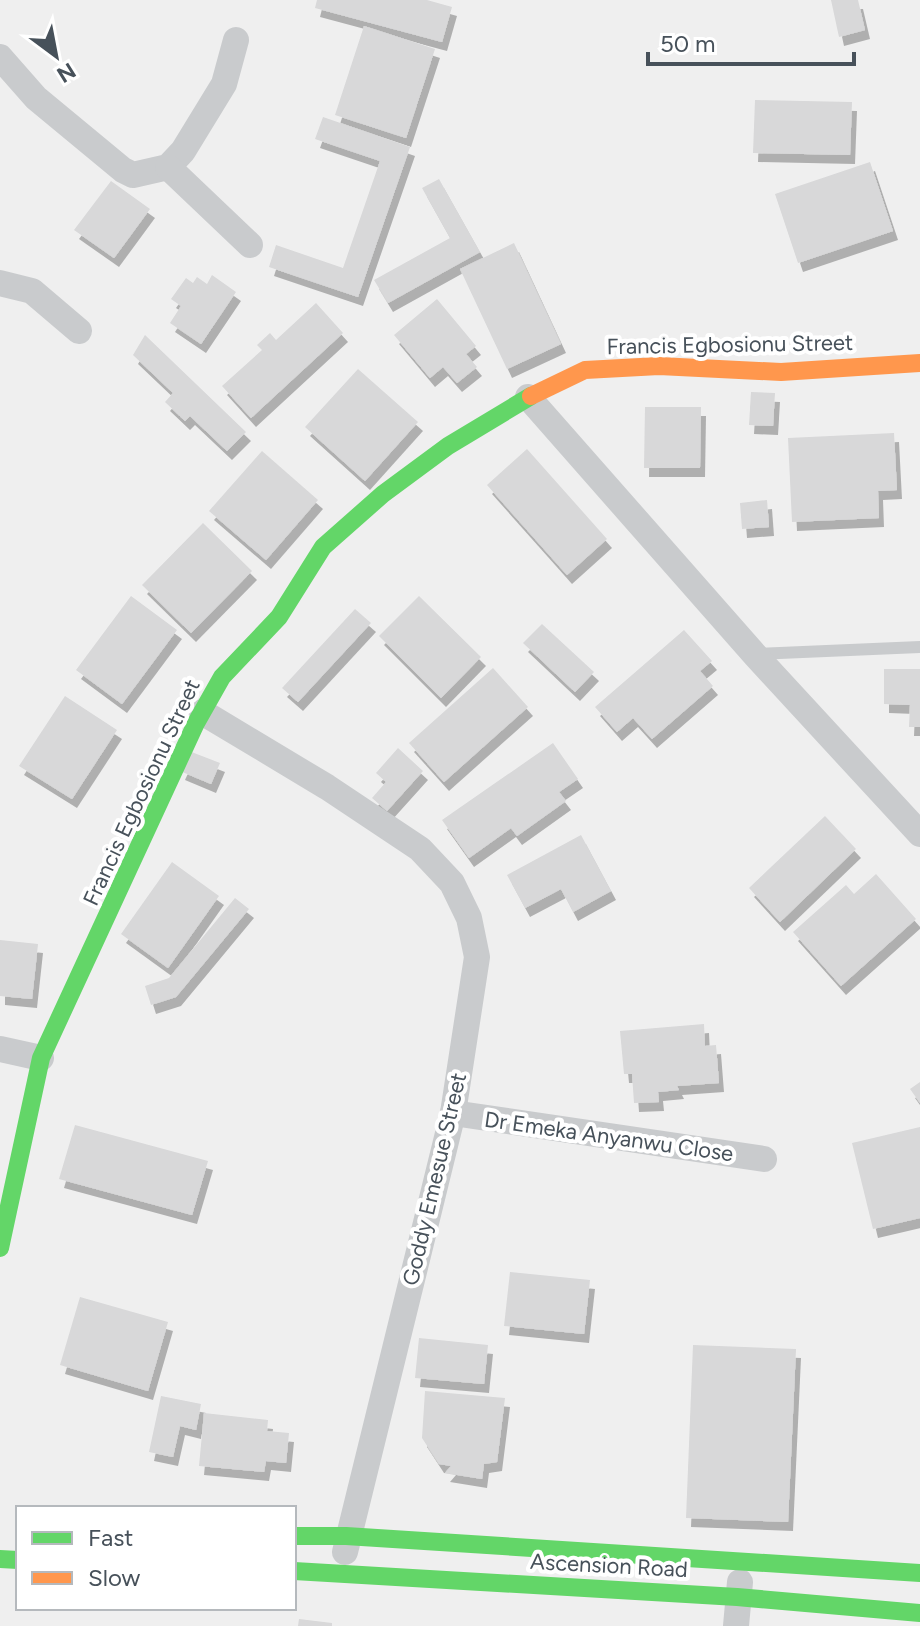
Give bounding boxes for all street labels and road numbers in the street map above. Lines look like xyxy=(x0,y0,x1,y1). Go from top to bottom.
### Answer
street label: Francis Egbosionu Street xyxy=(606,329,854,360)
street label: Francis Egbosionu Street xyxy=(77,675,206,910)
street label: Goddy Emesue Street xyxy=(397,1070,472,1288)
street label: Dr Emeka Anyanwu Close xyxy=(483,1106,735,1167)
street label: Ascension Road xyxy=(529,1548,688,1583)

